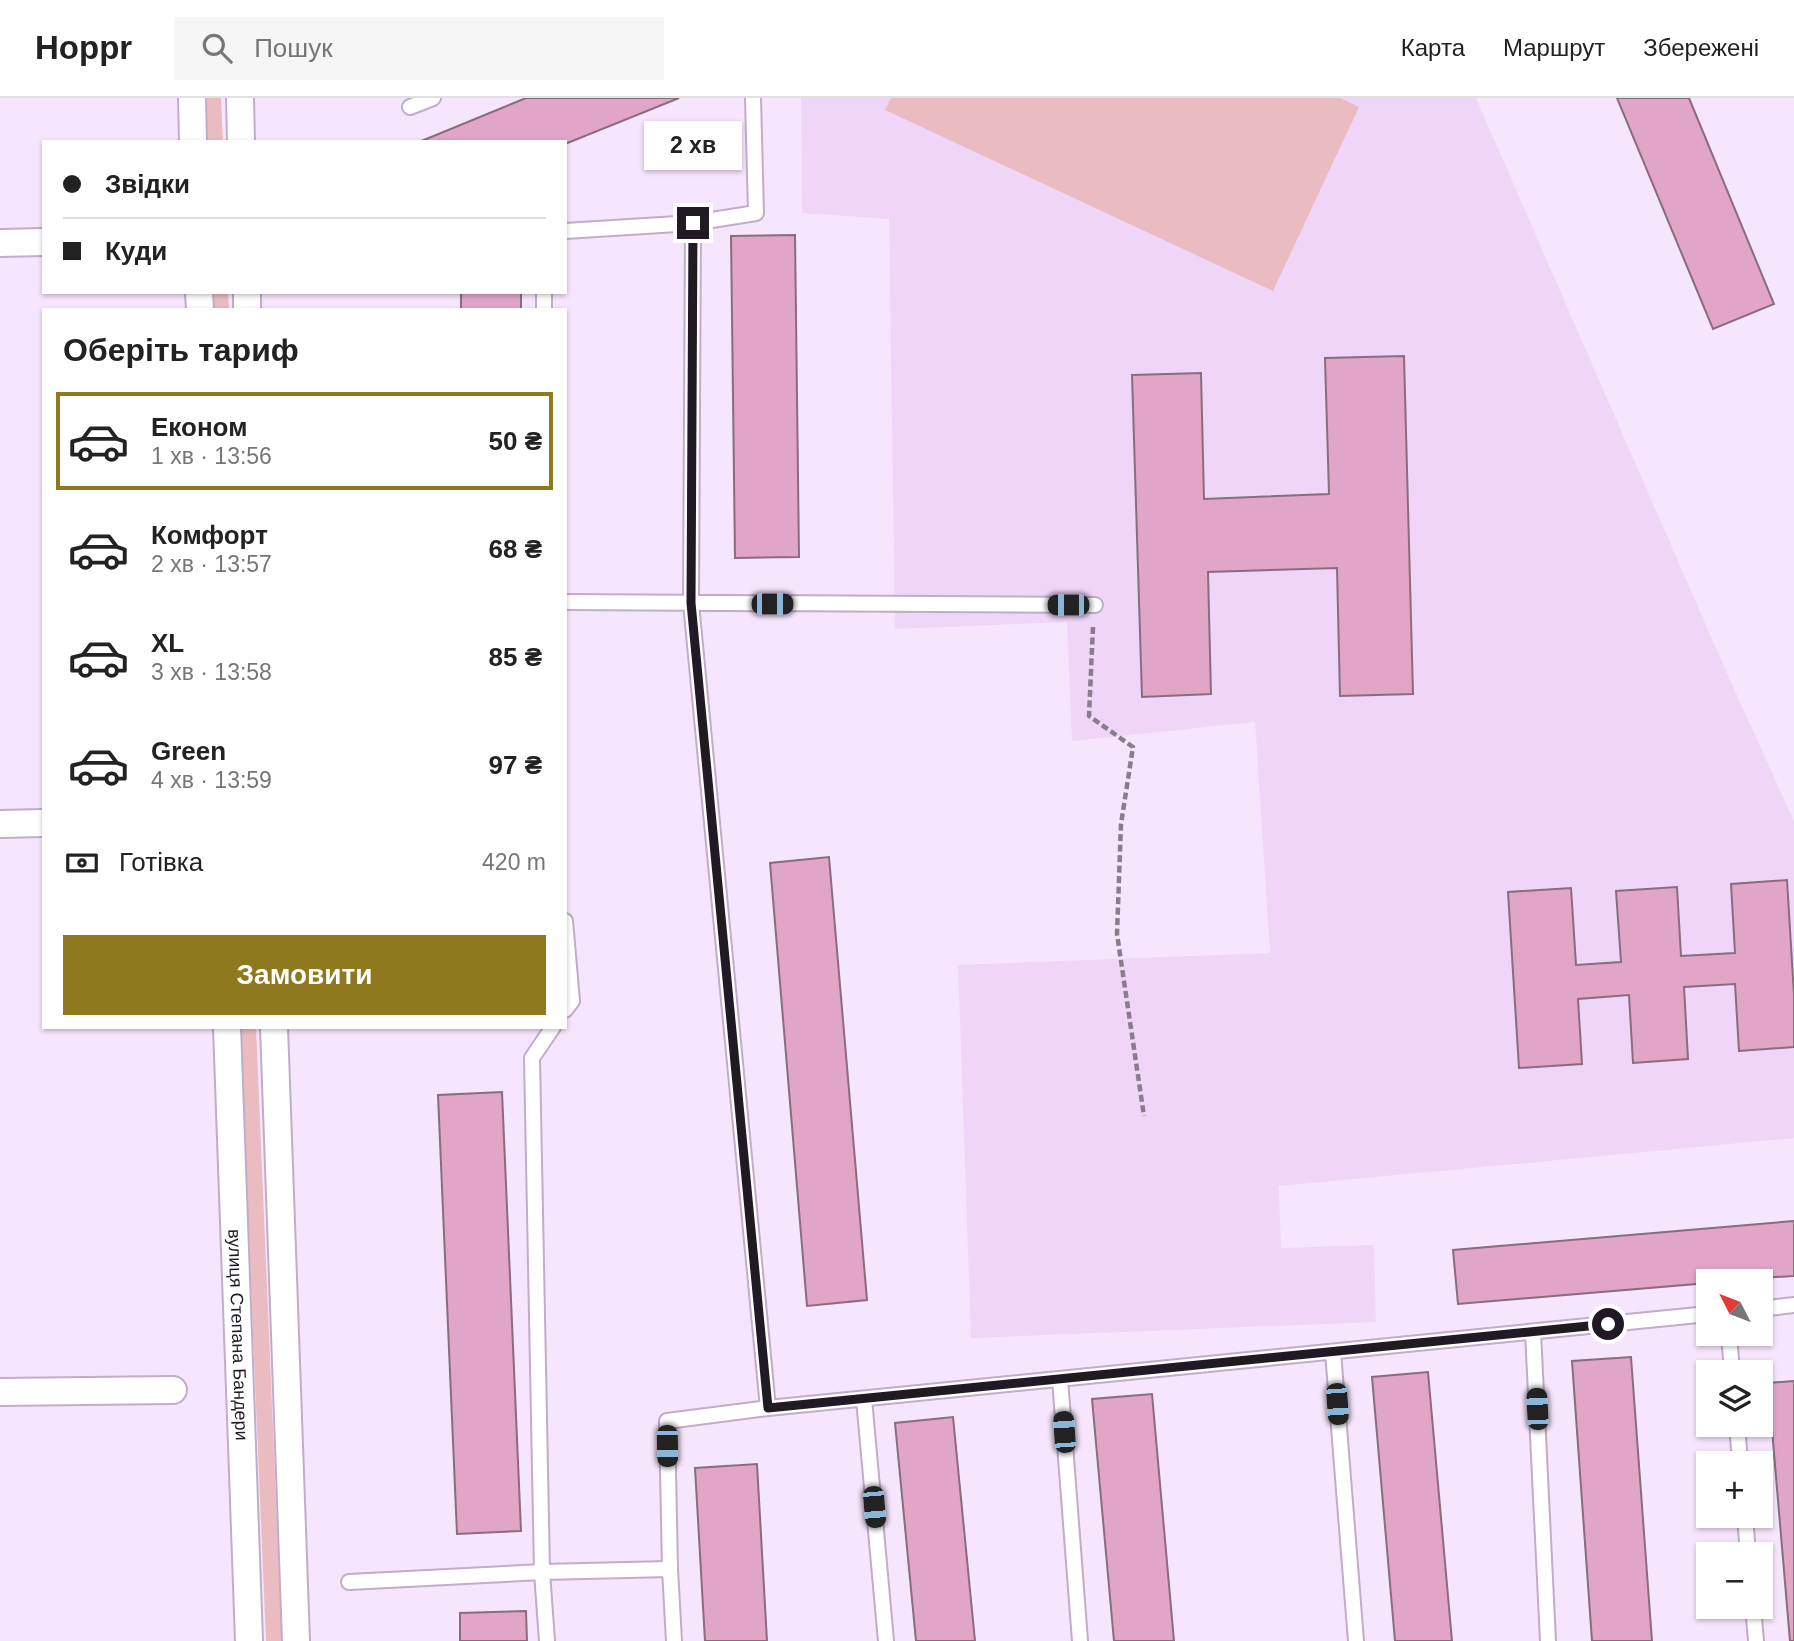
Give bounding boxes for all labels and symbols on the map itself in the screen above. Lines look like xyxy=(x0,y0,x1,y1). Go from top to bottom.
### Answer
callout: 2 хв xyxy=(644,122,742,170)
route end xyxy=(677,207,709,239)
car xyxy=(752,594,794,615)
car xyxy=(1048,595,1090,616)
street label: вулиця Степана Бандери xyxy=(224,1229,252,1441)
north arrow xyxy=(1696,1269,1773,1346)
route start xyxy=(1592,1308,1624,1340)
car xyxy=(1326,1382,1349,1426)
car xyxy=(1526,1387,1549,1431)
car xyxy=(1053,1410,1076,1454)
car xyxy=(657,1425,678,1467)
car xyxy=(862,1485,887,1529)

